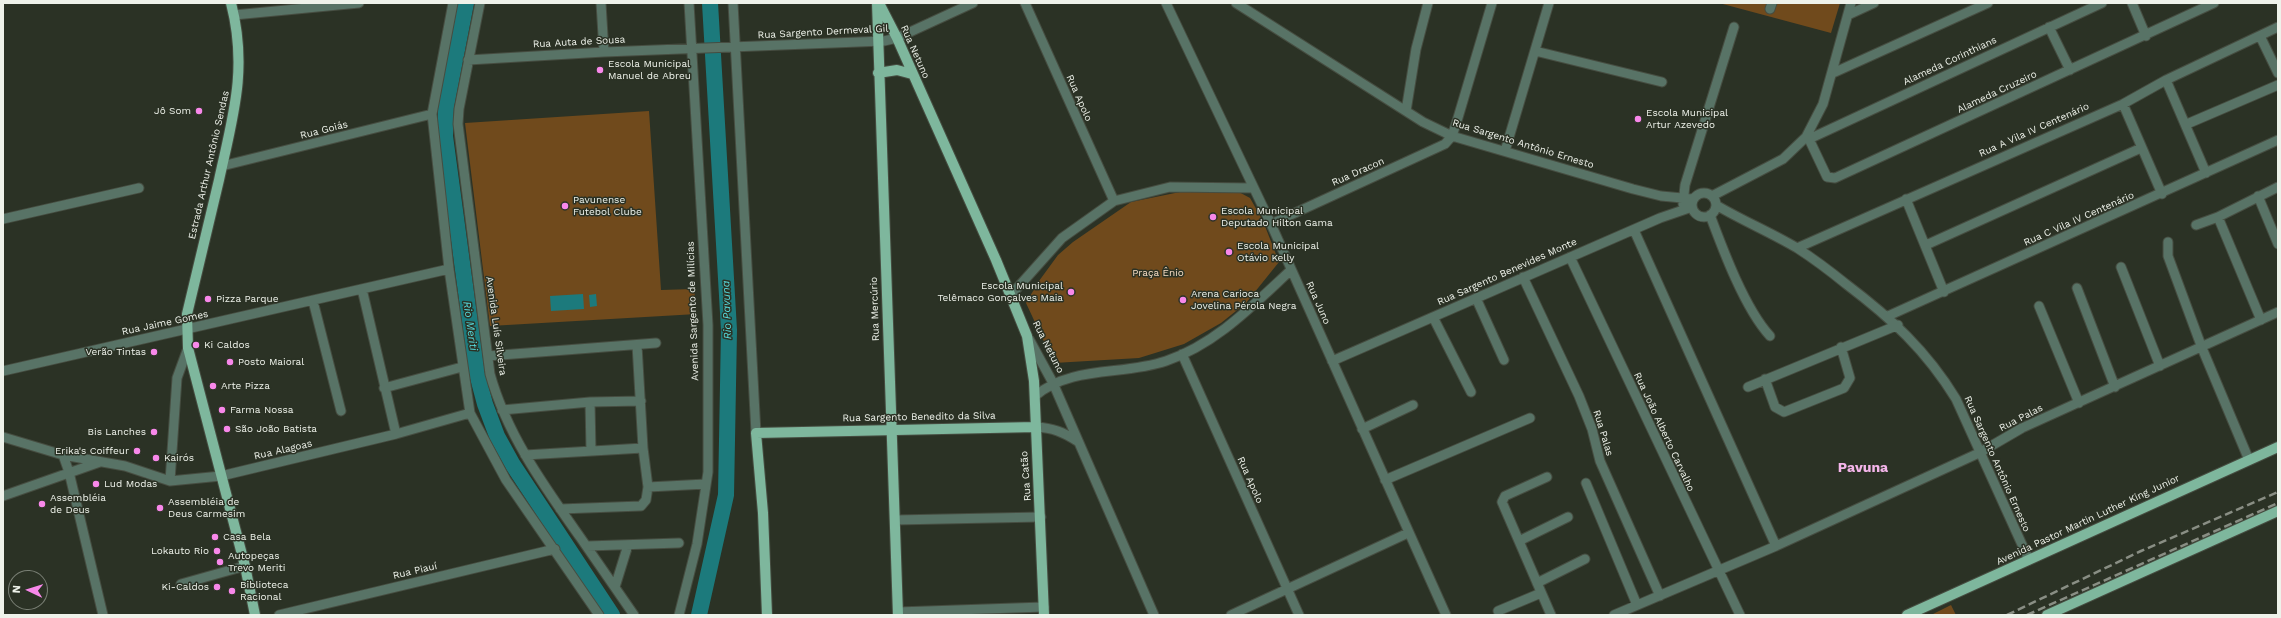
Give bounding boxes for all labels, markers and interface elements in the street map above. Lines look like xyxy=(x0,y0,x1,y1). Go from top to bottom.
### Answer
street label: Rua Sargento Dermeval Gil xyxy=(757,23,889,41)
street label: Rua Netuno xyxy=(898,23,932,81)
street label: Rua Auta de Sousa xyxy=(532,34,626,50)
street label: Alameda Corinthians xyxy=(1901,34,1999,88)
place label: Escola Municipal Manuel de Abreu xyxy=(608,58,691,82)
marker: Escola Municipal Manuel de Abreu xyxy=(595,65,605,75)
street label: Alameda Cruzeiro xyxy=(1955,68,2039,116)
street label: Rua Apolo xyxy=(1063,73,1095,123)
street label: Estrada Arthur Antônio Sendas xyxy=(186,90,232,240)
street label: Rua A Vila IV Centenário xyxy=(1977,100,2091,160)
place label: Jô Som xyxy=(154,105,191,117)
marker: Jô Som xyxy=(194,106,204,116)
place label: Escola Municipal Artur Azevedo xyxy=(1646,107,1728,130)
marker: Escola Municipal Artur Azevedo xyxy=(1633,114,1643,124)
street label: Rua Sargento Antônio Ernesto xyxy=(1451,117,1595,171)
street label: Rua Goiás xyxy=(299,118,349,142)
street label: Rua Dracon xyxy=(1330,155,1386,189)
street label: Rua C Vila IV Centenário xyxy=(2022,189,2136,249)
place label: Pavunense Futebol Clube xyxy=(573,194,642,218)
marker: Pavunense Futebol Clube xyxy=(560,201,570,211)
place label: Escola Municipal Deputado Hilton Gama xyxy=(1221,205,1333,228)
marker: Escola Municipal Deputado Hilton Gama xyxy=(1208,212,1218,222)
street label: Rua Sargento Benevides Monte xyxy=(1435,236,1579,308)
place label: Escola Municipal Otávio Kelly xyxy=(1237,240,1319,264)
street label: Avenida Sargento de Milícias xyxy=(685,241,701,381)
marker: Escola Municipal Otávio Kelly xyxy=(1224,247,1234,257)
park label: Praça Ênio xyxy=(1132,267,1184,279)
street label: Avenida Luís Silveira xyxy=(483,276,509,376)
street label: Rua Mercúrio xyxy=(868,277,882,341)
water label: Rio Pavuna xyxy=(719,280,735,340)
place label: Escola Municipal Telêmaco Gonçalves Maia xyxy=(938,280,1063,304)
street label: Rua Juno xyxy=(1303,280,1333,326)
marker: Escola Municipal Telêmaco Gonçalves Maia xyxy=(1066,287,1076,297)
place label: Arena Carioca Jovelina Pérola Negra xyxy=(1191,288,1296,312)
place label: Pizza Parque xyxy=(216,293,278,305)
marker: Pizza Parque xyxy=(203,294,213,304)
marker: Arena Carioca Jovelina Pérola Negra xyxy=(1178,295,1188,305)
water label: Rio Meriti xyxy=(460,300,480,352)
street label: Rua Jaime Gomes xyxy=(121,308,209,338)
street label: Rua Netuno xyxy=(1030,319,1066,375)
place label: Ki Caldos xyxy=(204,339,250,351)
marker: Ki Caldos xyxy=(191,340,201,350)
place label: Verão Tintas xyxy=(85,346,146,358)
marker: Verão Tintas xyxy=(149,347,159,357)
place label: Posto Maioral xyxy=(238,356,304,368)
marker: Posto Maioral xyxy=(225,357,235,367)
street label: Rua João Alberto Carvalho xyxy=(1631,371,1697,493)
place label: Arte Pizza xyxy=(221,380,270,392)
marker: Arte Pizza xyxy=(208,381,218,391)
street label: Rua Sargento Antônio Ernesto xyxy=(1962,394,2032,534)
street label: Rua Palas xyxy=(1997,402,2045,434)
place label: Farma Nossa xyxy=(230,404,293,416)
marker: Farma Nossa xyxy=(217,405,227,415)
street label: Rua Palas xyxy=(1590,409,1616,457)
street label: Rua Sargento Benedito da Silva xyxy=(842,410,996,424)
place label: São João Batista xyxy=(235,423,317,435)
marker: São João Batista xyxy=(222,424,232,434)
place label: Bis Lanches xyxy=(87,426,146,438)
marker: Bis Lanches xyxy=(149,427,159,437)
street label: Rua Alagoas xyxy=(253,437,313,463)
place label: Erika's Coiffeur xyxy=(55,445,129,457)
marker: Erika's Coiffeur xyxy=(132,446,142,456)
street label: Rua Catão xyxy=(1018,451,1034,501)
place label: Kairós xyxy=(164,452,194,464)
marker: Kairós xyxy=(151,453,161,463)
street label: Rua Apolo xyxy=(1234,455,1266,505)
district label: Pavuna xyxy=(1838,460,1888,476)
street label: Avenida Pastor Martin Luther King Junior xyxy=(1994,472,2182,568)
place label: Lud Modas xyxy=(104,478,157,490)
marker: Lud Modas xyxy=(91,479,101,489)
place label: Assembléia de Deus xyxy=(50,492,106,516)
place label: Assembléia de Deus Carmesim xyxy=(168,496,245,520)
marker: Assembléia de Deus xyxy=(37,499,47,509)
marker: Assembléia de Deus Carmesim xyxy=(155,503,165,513)
place label: Casa Bela xyxy=(223,531,271,543)
marker: Casa Bela xyxy=(210,532,220,542)
place label: Lokauto Rio xyxy=(151,545,209,557)
marker: Lokauto Rio xyxy=(212,546,222,556)
place label: Autopeças Trevo Meriti xyxy=(228,550,285,574)
marker: Autopeças Trevo Meriti xyxy=(215,557,225,567)
street label: Rua Piauí xyxy=(392,560,438,582)
north arrow xyxy=(8,570,48,610)
place label: Biblioteca Racional xyxy=(240,579,288,602)
place label: Ki-Caldos xyxy=(162,581,209,593)
marker: Ki-Caldos xyxy=(212,582,222,592)
text: N xyxy=(10,585,23,594)
marker: Biblioteca Racional xyxy=(227,586,237,596)

